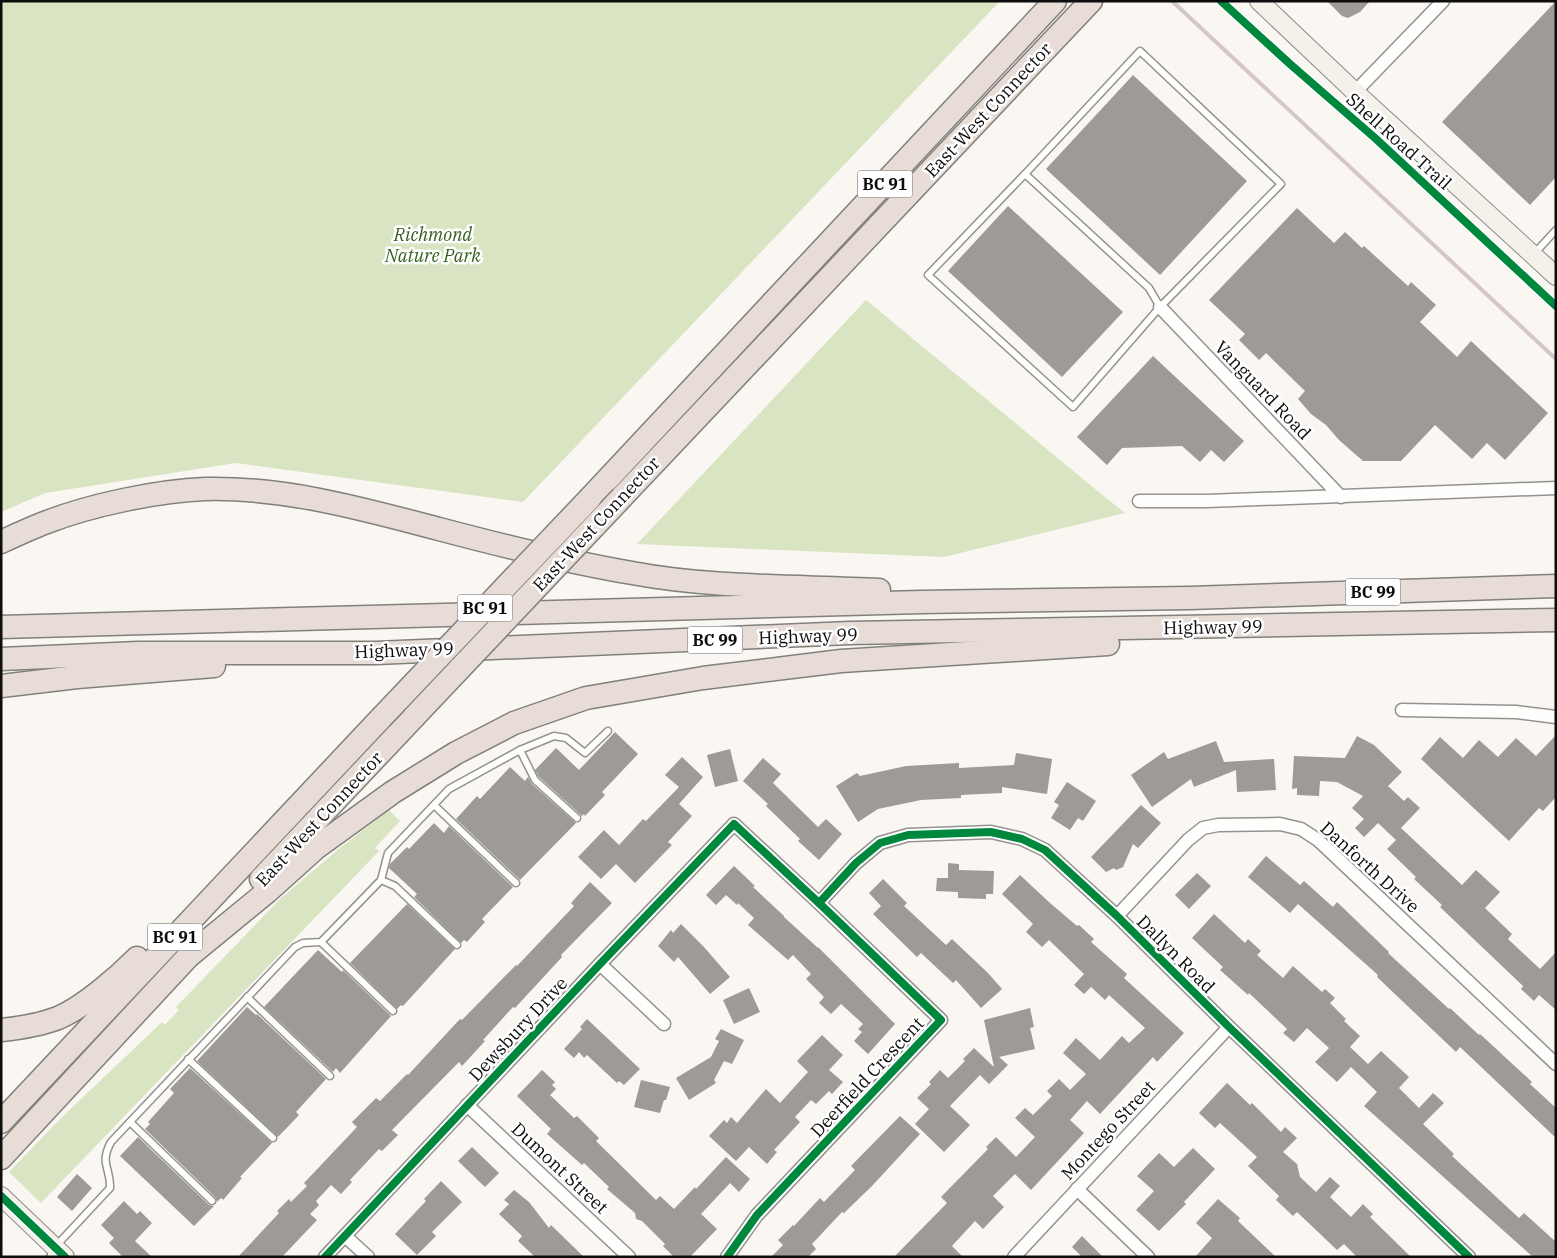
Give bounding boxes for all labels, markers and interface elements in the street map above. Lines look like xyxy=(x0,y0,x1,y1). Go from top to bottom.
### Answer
street label: East-West Connector xyxy=(920,38,1056,182)
street label: Shell Road Trail xyxy=(1342,88,1456,194)
road number: BC 91 xyxy=(858,170,912,198)
park label: Richmond Nature Park xyxy=(384,223,481,267)
street label: Vanguard Road xyxy=(1210,336,1316,444)
street label: East-West Connector xyxy=(528,452,664,596)
road number: BC 99 xyxy=(1346,578,1400,606)
road number: BC 91 xyxy=(458,594,512,622)
street label: Highway 99 xyxy=(1163,615,1263,639)
street label: Highway 99 xyxy=(758,623,858,649)
road number: BC 99 xyxy=(688,626,742,654)
street label: Highway 99 xyxy=(354,637,454,663)
street label: East-West Connector xyxy=(251,747,387,891)
street label: Danforth Drive xyxy=(1316,816,1424,918)
street label: Dallyn Road xyxy=(1132,910,1220,998)
road number: BC 91 xyxy=(148,924,202,950)
street label: Dewsbury Drive xyxy=(464,972,572,1086)
street label: Deerfield Crescent xyxy=(805,1012,929,1142)
street label: Montego Street xyxy=(1056,1075,1160,1185)
street label: Dumont Street xyxy=(507,1117,613,1219)

